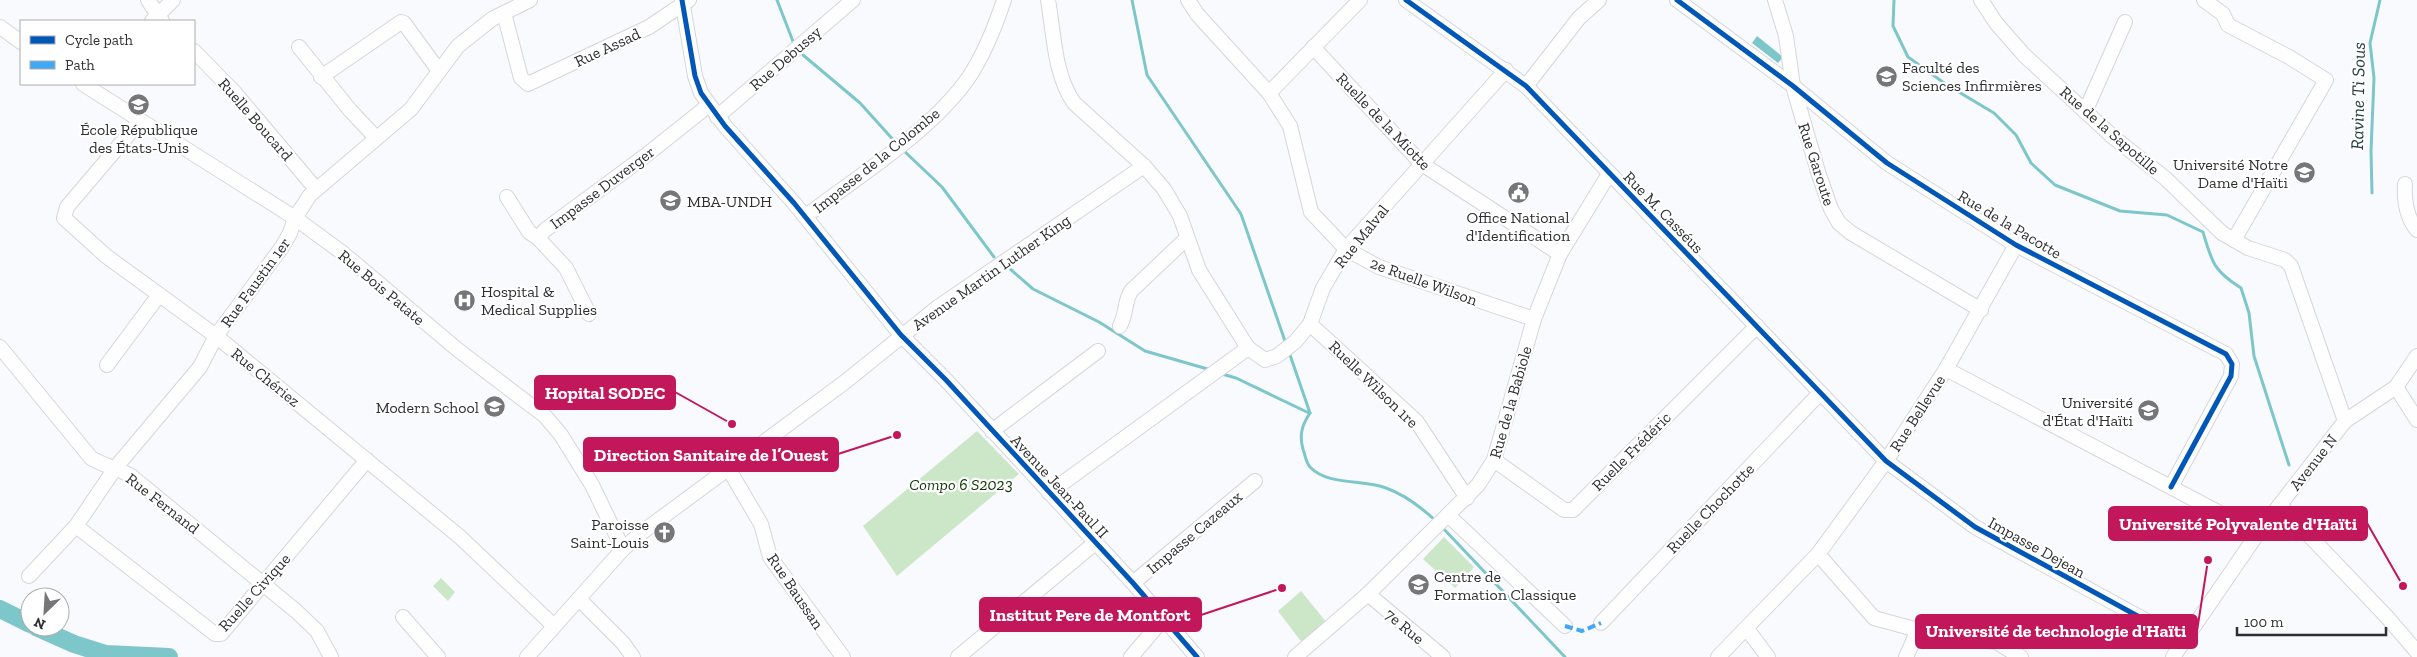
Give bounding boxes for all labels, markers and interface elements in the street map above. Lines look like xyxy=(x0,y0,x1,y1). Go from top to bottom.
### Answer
legend xyxy=(20,20,195,85)
street label: Rue Debussy xyxy=(746,22,826,95)
street label: Rue Assad xyxy=(571,24,643,71)
text: Cycle path xyxy=(65,31,134,49)
water label: Ravine Ti Sous xyxy=(2346,42,2370,150)
text: Path xyxy=(65,56,95,74)
place label: Faculté des Sciences Infirmières xyxy=(1902,58,2042,95)
school or university icon: Faculté des Sciences Infirmières xyxy=(1874,64,1898,88)
street label: Ruelle de la Miotte xyxy=(1332,69,1435,174)
street label: Ruelle Boucard xyxy=(214,74,297,165)
street label: Rue de la Sapotille xyxy=(2056,82,2163,179)
school or university icon: École République des États-Unis xyxy=(127,93,151,117)
street label: Impasse de la Colombe xyxy=(809,104,943,217)
place label: École République des États-Unis xyxy=(80,120,198,157)
street label: Rue Garoute xyxy=(1794,120,1839,208)
street label: Impasse Duverger xyxy=(546,142,658,233)
place label: Université Notre Dame d'Haïti xyxy=(2173,155,2289,192)
school or university icon: Université Notre Dame d'Haïti xyxy=(2292,161,2316,185)
street label: Rue M. Casséus xyxy=(1620,167,1708,257)
public building icon: Office National d'Identification xyxy=(1506,181,1530,205)
street label: Rue de la Pacotte xyxy=(1955,186,2065,263)
school or university icon: MBA-UNDH xyxy=(659,189,683,213)
place label: MBA-UNDH xyxy=(687,192,772,211)
street label: Rue Malval xyxy=(1330,201,1393,272)
place label: Office National d'Identification xyxy=(1466,208,1571,245)
street label: Avenue Martin Luther King xyxy=(909,210,1074,334)
street label: Rue Faustin 1er xyxy=(217,234,294,331)
street label: Rue Bois Patate xyxy=(335,246,429,329)
street label: 2e Ruelle Wilson xyxy=(1368,253,1481,310)
place label: Hospital & Medical Supplies xyxy=(481,282,597,319)
hospital icon: Hospital & Medical Supplies xyxy=(453,288,477,312)
street label: Ruelle Wilson 1re xyxy=(1325,337,1422,432)
street label: Rue Chériez xyxy=(227,344,304,411)
street label: Rue de la Babiole xyxy=(1485,344,1536,460)
street label: Rue Bellevue xyxy=(1886,371,1949,455)
callout: Hopital SODEC xyxy=(535,376,675,409)
text: Hopital SODEC xyxy=(545,382,665,404)
place label: Université d'État d'Haïti xyxy=(2042,393,2134,430)
school or university icon: Modern School xyxy=(483,395,507,419)
place label: Modern School xyxy=(376,398,479,417)
school or university icon: Université d'État d'Haïti xyxy=(2137,399,2161,423)
street label: Ruelle Frédéric xyxy=(1588,408,1675,495)
street label: Avenue N xyxy=(2286,430,2341,494)
street label: Avenue Jean-Paul II xyxy=(1007,431,1112,542)
callout: Direction Sanitaire de l’Ouest xyxy=(584,438,838,471)
text: Direction Sanitaire de l’Ouest xyxy=(594,444,829,466)
street label: Ruelle Chochotte xyxy=(1663,459,1758,557)
street label: Rue Fernand xyxy=(122,469,203,538)
park label: Compo 6 S2023 xyxy=(909,475,1013,494)
street label: Impasse Cazeaux xyxy=(1143,487,1246,578)
callout: Université Polyvalente d'Haïti xyxy=(2109,507,2367,540)
street label: Impasse Dejean xyxy=(1985,513,2089,582)
text: Université Polyvalente d'Haïti xyxy=(2119,513,2358,535)
place label: Paroisse Saint-Louis xyxy=(571,515,649,552)
church icon: Paroisse Saint-Louis xyxy=(653,521,677,545)
street label: Ruelle Civique xyxy=(214,549,294,635)
street label: Rue Baussan xyxy=(763,550,828,633)
place label: Centre de Formation Classique xyxy=(1434,567,1576,604)
school or university icon: Centre de Formation Classique xyxy=(1406,573,1430,597)
north arrow xyxy=(20,587,70,637)
callout: Institut Pere de Montfort xyxy=(980,598,1201,631)
text: Institut Pere de Montfort xyxy=(989,604,1191,626)
scale bar xyxy=(2237,604,2386,636)
street label: 7e Rue xyxy=(1381,605,1428,648)
text: N xyxy=(31,613,48,633)
text: 100 m xyxy=(2244,613,2283,631)
callout: Université de technologie d'Haïti xyxy=(1916,615,2197,648)
text: Université de technologie d'Haïti xyxy=(1926,620,2187,642)

